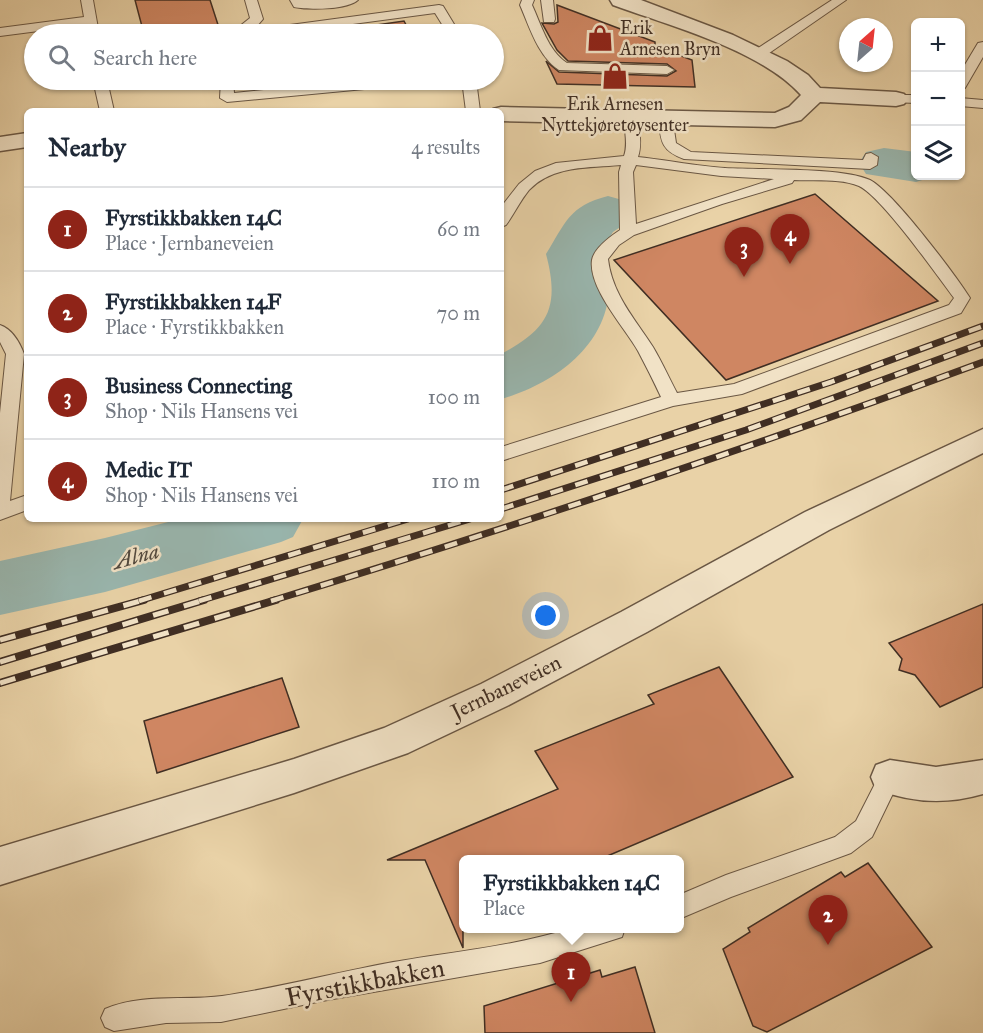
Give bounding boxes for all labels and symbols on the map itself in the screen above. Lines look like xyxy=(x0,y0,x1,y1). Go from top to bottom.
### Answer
place label: Erik Arnesen Bryn xyxy=(619,17,721,60)
north arrow xyxy=(839,18,893,72)
shop icon: Erik Arnesen Bryn xyxy=(585,23,615,53)
shop icon: Erik Arnesen Nyttekjøretøysenter xyxy=(600,61,630,91)
place label: Erik Arnesen Nyttekjøretøysenter xyxy=(541,93,689,136)
pin: 4 xyxy=(770,214,810,264)
pin: 3 xyxy=(724,228,764,277)
water label: Alna xyxy=(108,537,162,576)
your location xyxy=(531,601,560,630)
street label: Jernbaneveien xyxy=(445,649,565,726)
pin: 2 xyxy=(808,896,848,945)
street label: Fyrstikkbakken xyxy=(283,951,447,1013)
pin: 1 xyxy=(552,952,590,1002)

